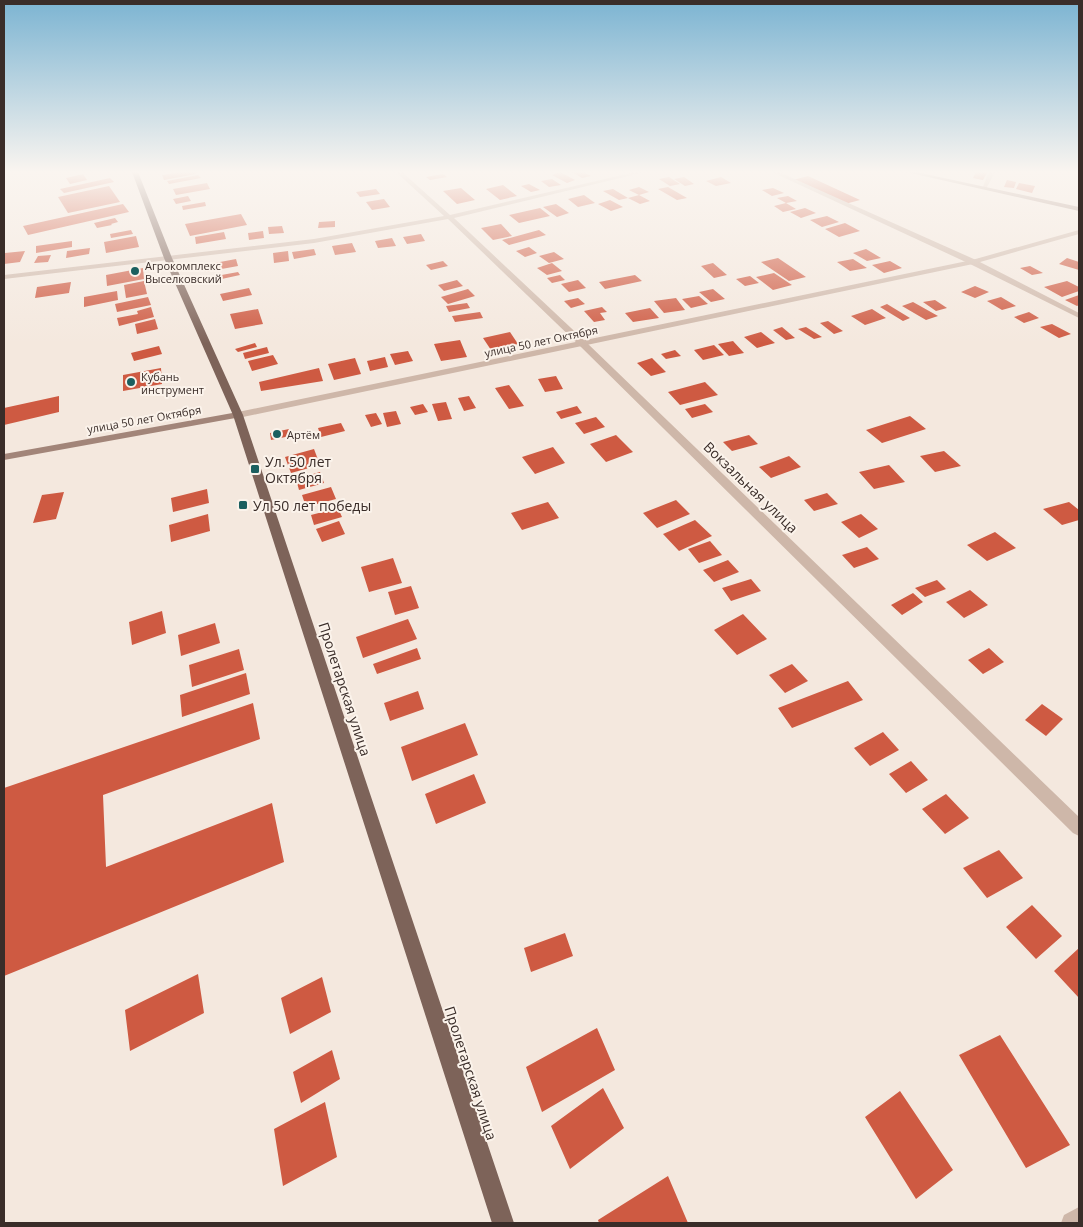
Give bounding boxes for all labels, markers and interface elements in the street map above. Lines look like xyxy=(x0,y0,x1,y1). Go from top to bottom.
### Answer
place label: Агрокомплекс Выселковский xyxy=(145,258,222,286)
marker: Агрокомплекс Выселковский xyxy=(129,265,141,277)
street label: улица 50 лет Октября xyxy=(483,322,599,360)
place label: Кубань инструмент xyxy=(141,369,204,397)
marker: Кубань инструмент xyxy=(125,376,137,388)
street label: улица 50 лет Октября xyxy=(86,402,202,436)
place label: Артём xyxy=(287,427,320,442)
marker: Артём xyxy=(271,428,283,440)
street label: Вокзальная улица xyxy=(700,437,802,537)
place label: Ул. 50 лет Октября xyxy=(265,452,331,487)
marker: Ул. 50 лет Октября xyxy=(249,463,261,475)
place label: Ул 50 лет победы xyxy=(253,496,371,515)
marker: Ул 50 лет победы xyxy=(237,499,249,511)
street label: Пролетарская улица xyxy=(314,620,376,758)
street label: Пролетарская улица xyxy=(440,1004,502,1142)

